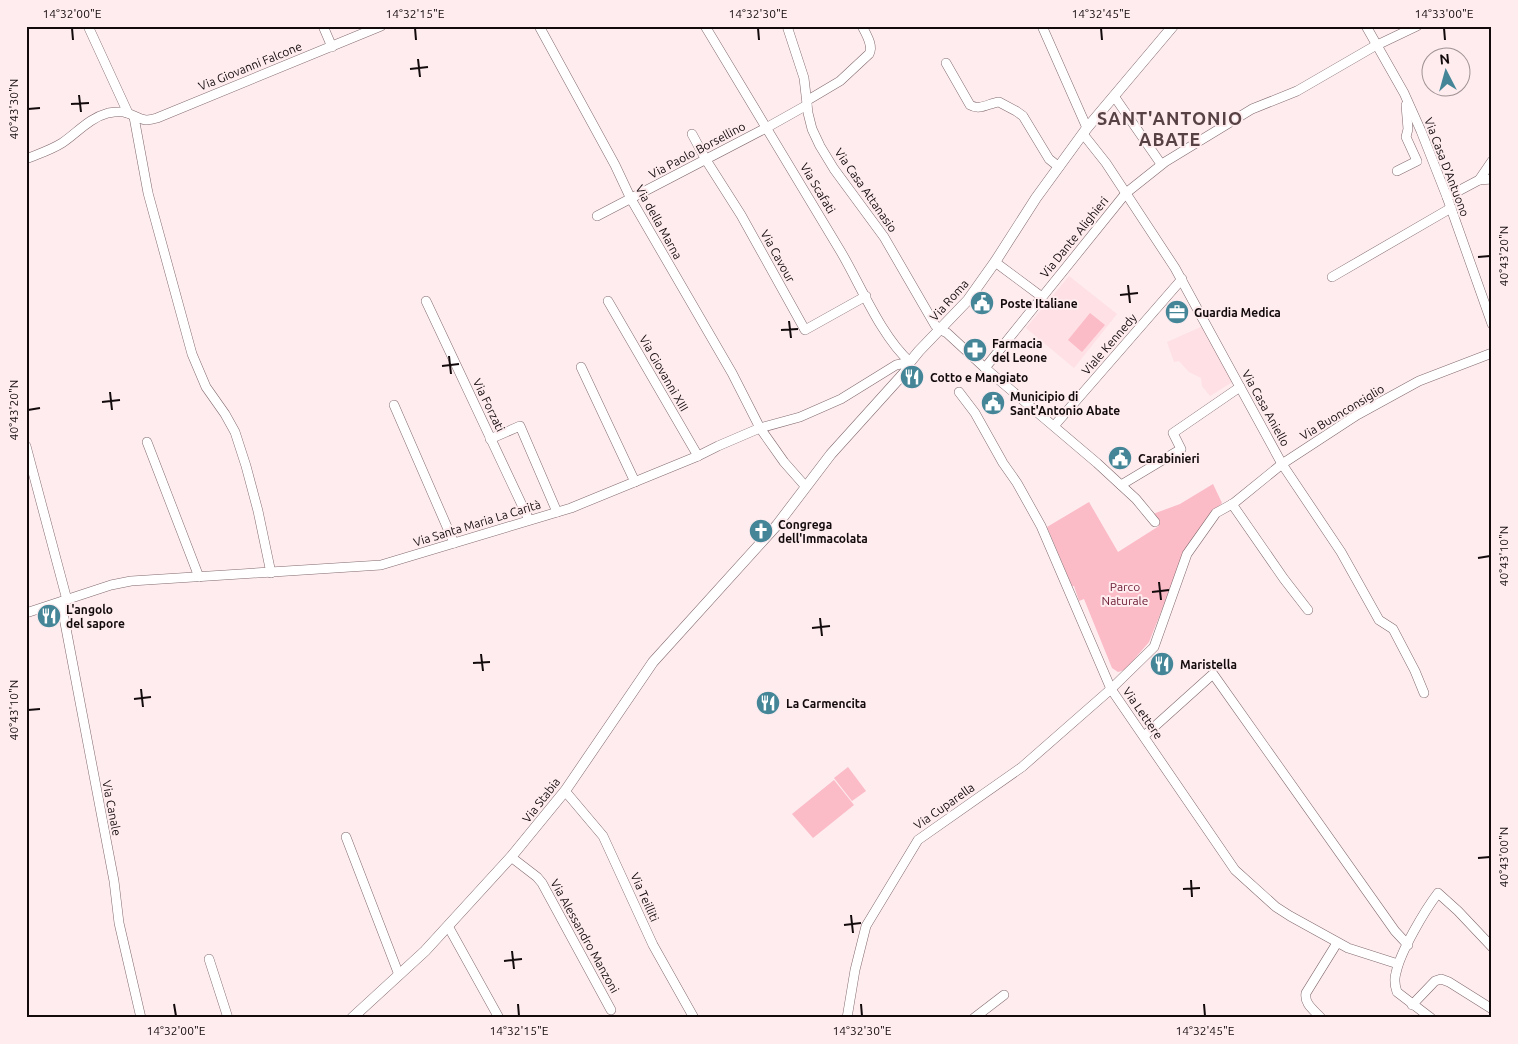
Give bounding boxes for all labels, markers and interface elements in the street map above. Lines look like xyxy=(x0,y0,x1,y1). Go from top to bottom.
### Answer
text: 14°32'00"E xyxy=(43,7,102,20)
text: 14°32'15"E xyxy=(386,7,445,20)
text: 14°32'30"E xyxy=(729,7,788,20)
text: 14°32'45"E xyxy=(1072,7,1131,20)
text: 14°33'00"E xyxy=(1415,7,1474,20)
street label: Via Giovanni Falcone xyxy=(196,39,304,93)
north arrow xyxy=(1420,48,1470,98)
text: N xyxy=(1439,51,1451,68)
text: 40°43'30"N xyxy=(7,79,20,139)
district label: SANT'ANTONIO ABATE xyxy=(1097,108,1243,149)
street label: Via Casa D'Antuono xyxy=(1422,116,1472,218)
street label: Via Paolo Borsellino xyxy=(647,119,747,181)
street label: Via Casa Attanasio xyxy=(832,146,900,234)
street label: Via Scafati xyxy=(798,161,838,216)
street label: Via della Marna xyxy=(633,183,685,261)
street label: Via Dante Alighieri xyxy=(1037,194,1111,280)
text: 40°43'20"N xyxy=(1497,226,1510,286)
street label: Via Cavour xyxy=(758,228,798,285)
street label: Via Roma xyxy=(927,277,971,323)
public building icon: Poste Italiane xyxy=(969,290,995,316)
place label: Poste Italiane xyxy=(1000,297,1078,310)
office icon: Guardia Medica xyxy=(1164,299,1190,325)
place label: Guardia Medica xyxy=(1194,306,1281,319)
street label: Viale Kennedy xyxy=(1079,311,1139,377)
street label: Via Giovanni XIII xyxy=(637,333,691,413)
pharmacy icon: Farmacia del Leone xyxy=(962,337,988,363)
place label: Farmacia del Leone xyxy=(992,337,1047,364)
restaurant icon: Cotto e Mangiato xyxy=(899,364,925,390)
street label: Via Casa Aniello xyxy=(1240,368,1292,448)
place label: Cotto e Mangiato xyxy=(930,371,1028,384)
street label: Via Forzati xyxy=(471,377,507,434)
text: 40°43'20"N xyxy=(7,380,20,440)
street label: Via Buonconsiglio xyxy=(1298,382,1386,442)
public building icon: Municipio di Sant'Antonio Abate xyxy=(980,390,1006,416)
place label: Municipio di Sant'Antonio Abate xyxy=(1010,390,1120,417)
public building icon: Carabinieri xyxy=(1107,445,1133,471)
place label: Carabinieri xyxy=(1138,452,1200,465)
street label: Via Santa Maria La Carità xyxy=(412,497,542,549)
church icon: Congrega dell'Immacolata xyxy=(748,518,774,544)
place label: Congrega dell'Immacolata xyxy=(778,518,868,545)
text: 40°43'10"N xyxy=(1497,526,1510,586)
park label: Parco Naturale xyxy=(1102,580,1148,607)
restaurant icon: L'angolo del sapore xyxy=(36,603,62,629)
place label: L'angolo del sapore xyxy=(66,603,125,630)
restaurant icon: Maristella xyxy=(1149,651,1175,677)
place label: Maristella xyxy=(1180,658,1237,671)
text: 40°43'10"N xyxy=(7,680,20,740)
street label: Via Lettere xyxy=(1121,685,1165,741)
restaurant icon: La Carmencita xyxy=(755,690,781,716)
place label: La Carmencita xyxy=(786,697,866,710)
street label: Via Stabia xyxy=(520,775,562,825)
street label: Via Canale xyxy=(100,779,124,837)
street label: Via Cuparella xyxy=(911,780,977,832)
text: 40°43'00"N xyxy=(1497,827,1510,887)
street label: Via Teilliti xyxy=(628,870,662,924)
street label: Via Alessandro Manzoni xyxy=(548,877,622,995)
text: 14°32'00"E xyxy=(147,1024,206,1037)
text: 14°32'15"E xyxy=(490,1024,549,1037)
text: 14°32'30"E xyxy=(833,1024,892,1037)
text: 14°32'45"E xyxy=(1176,1024,1235,1037)

